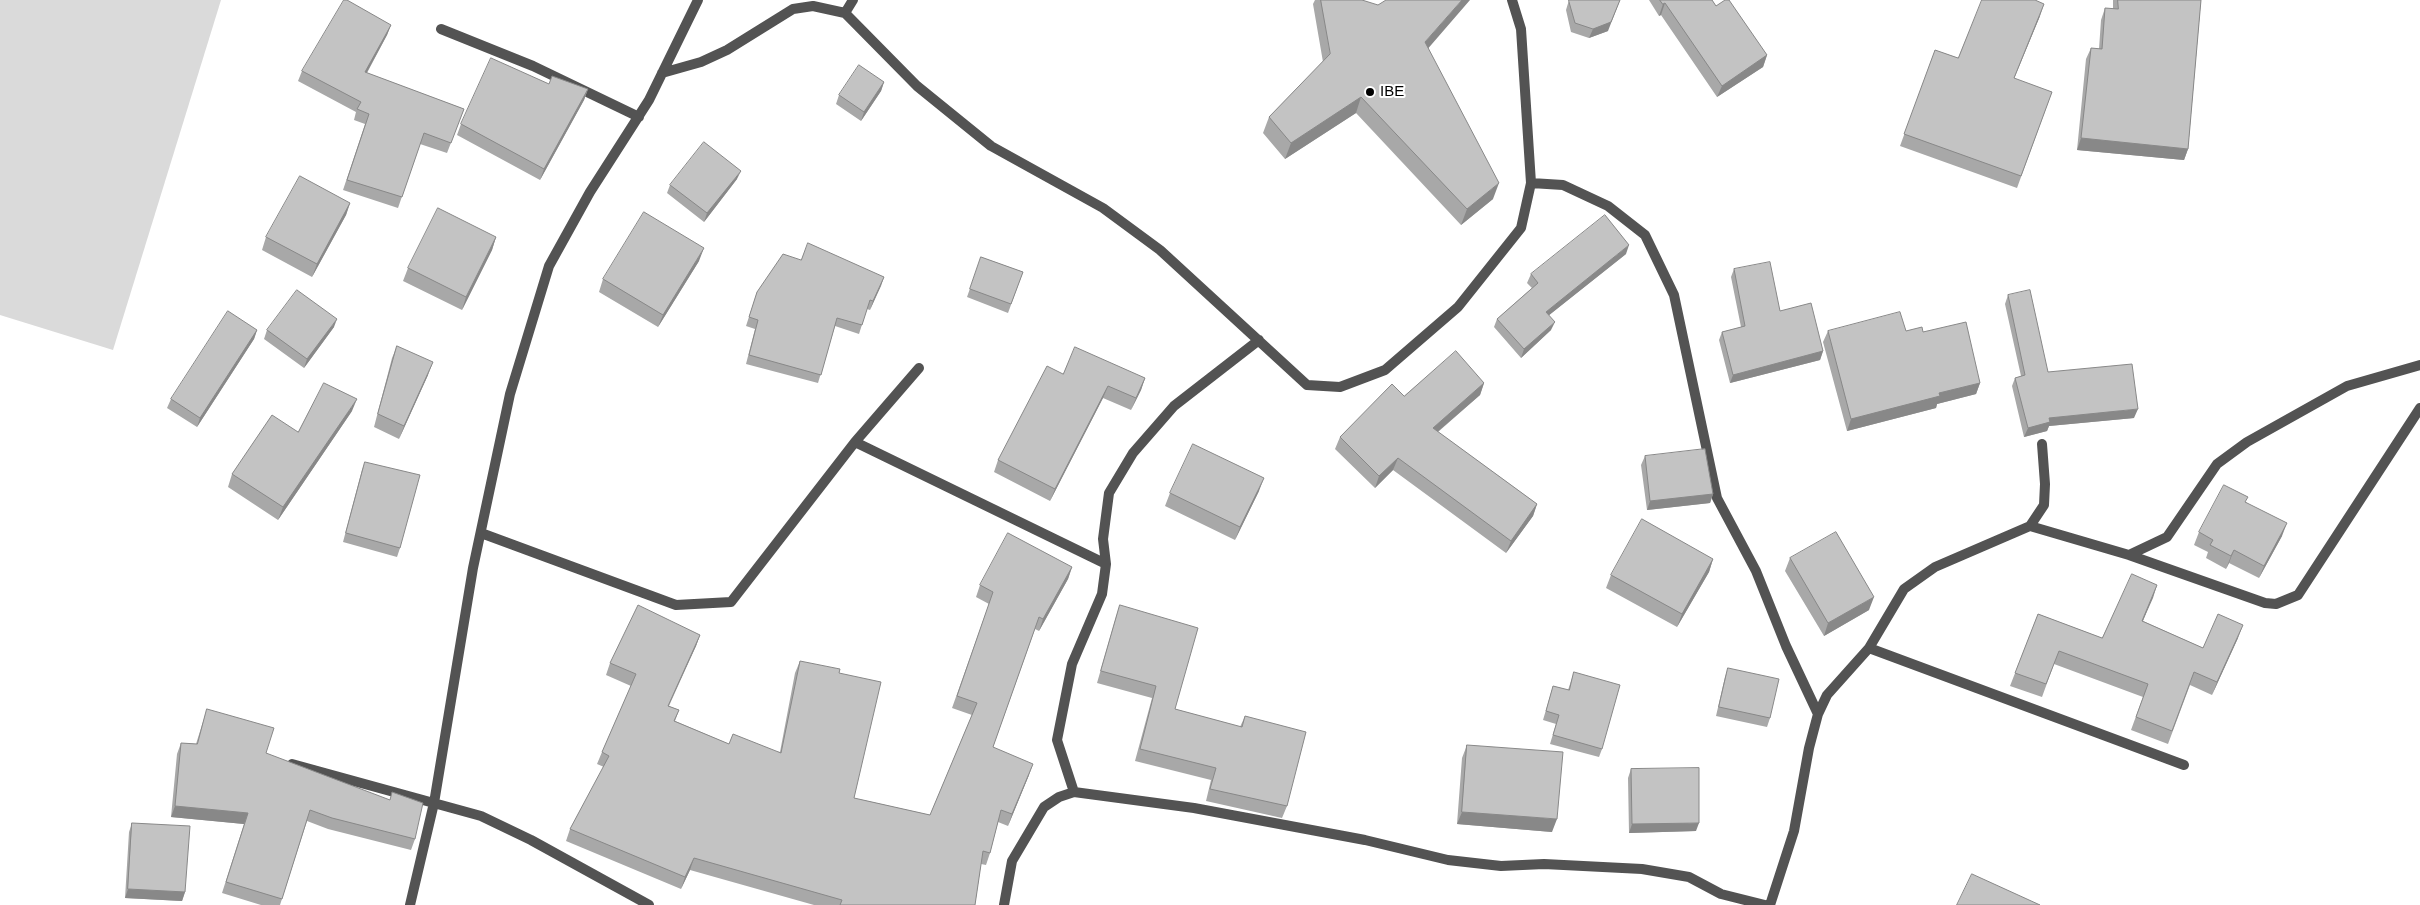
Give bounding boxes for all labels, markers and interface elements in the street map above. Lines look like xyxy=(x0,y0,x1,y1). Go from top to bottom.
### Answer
place label: IBE xyxy=(1380,83,1404,101)
marker: IBE xyxy=(1364,86,1376,98)

